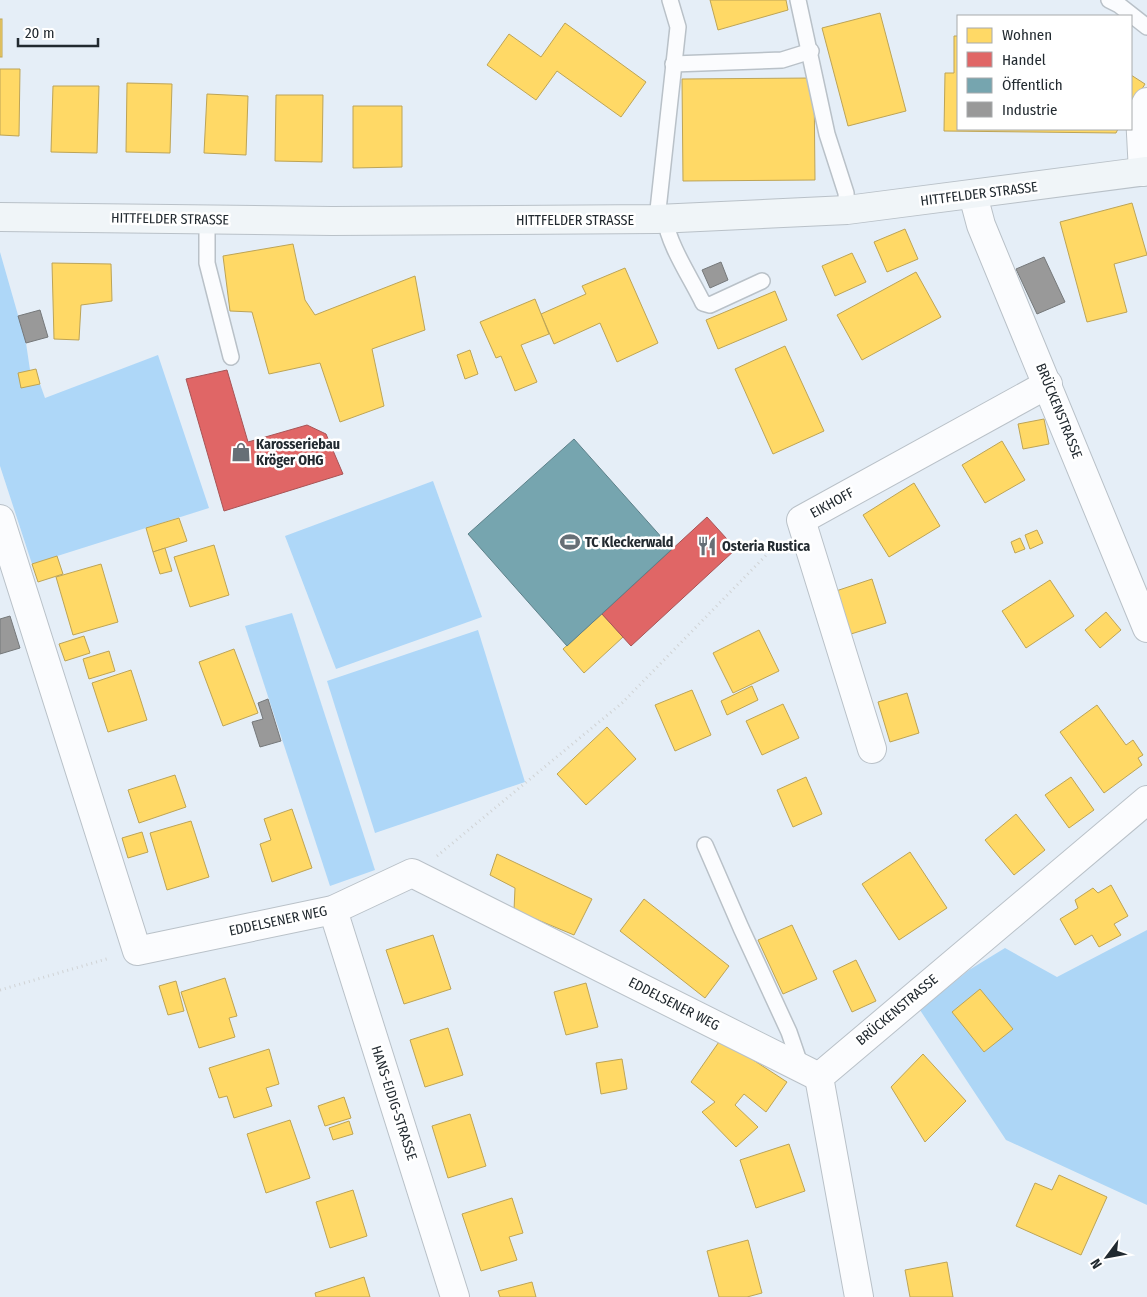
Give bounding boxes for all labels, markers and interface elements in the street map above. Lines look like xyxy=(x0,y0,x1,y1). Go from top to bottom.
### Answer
scale bar xyxy=(18,15,98,47)
legend xyxy=(957,15,1132,130)
text: 20 m xyxy=(25,24,55,42)
text: Wohnen xyxy=(1002,26,1052,44)
text: Handel xyxy=(1002,51,1046,69)
text: Öffentlich xyxy=(1002,76,1063,94)
text: Industrie xyxy=(1002,101,1057,119)
street label: HITTFELDER STRASSE xyxy=(919,178,1039,210)
street label: HITTFELDER STRASSE xyxy=(111,209,230,229)
street label: HITTFELDER STRASSE xyxy=(516,212,634,229)
street label: BRÜCKENSTRASSE xyxy=(1032,360,1087,462)
place label: Karosseriebau Kröger OHG xyxy=(256,436,340,469)
shop icon: Karosseriebau Kröger OHG xyxy=(230,441,252,463)
street label: EIKHOFF xyxy=(807,484,857,522)
sports icon: TC Kleckerwald xyxy=(559,531,581,553)
place label: TC Kleckerwald xyxy=(585,534,673,551)
restaurant icon: Osteria Rustica xyxy=(696,535,718,557)
place label: Osteria Rustica xyxy=(722,538,810,555)
street label: EDDELSENER WEG xyxy=(227,902,329,940)
street label: BRÜCKENSTRASSE xyxy=(852,970,942,1049)
street label: EDDELSENER WEG xyxy=(626,974,722,1034)
street label: HANS-EIDIG-STRASSE xyxy=(367,1044,421,1163)
north arrow xyxy=(1082,1232,1132,1282)
text: N xyxy=(1087,1256,1106,1272)

